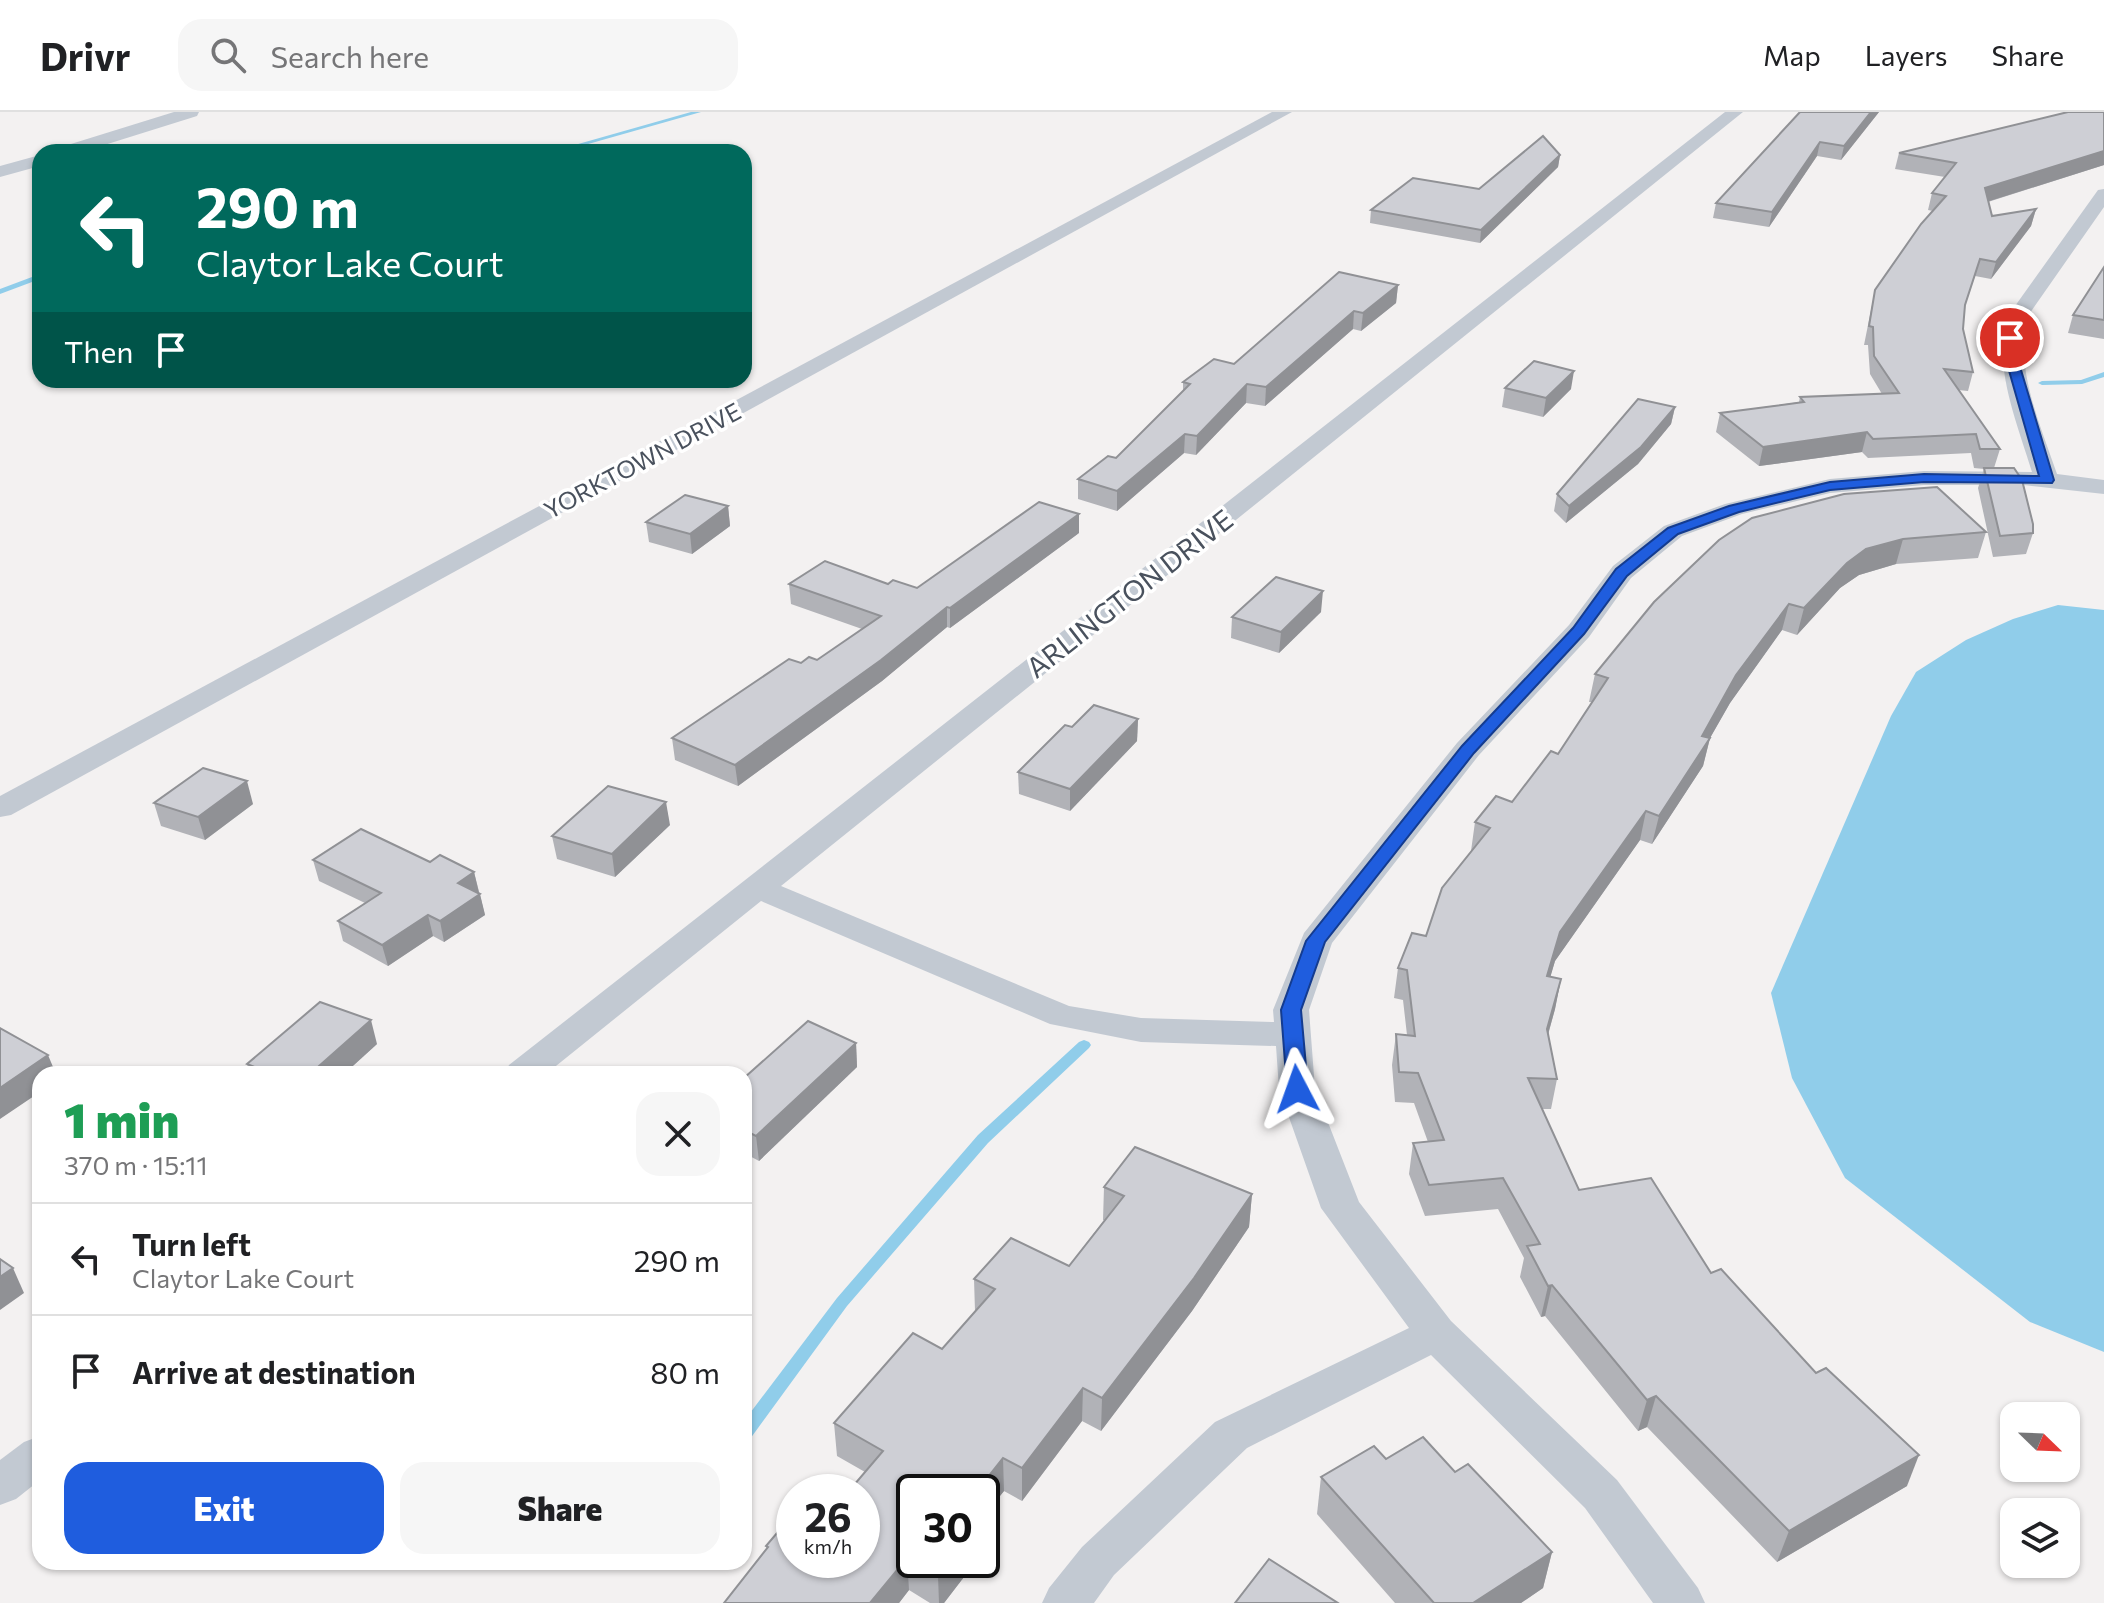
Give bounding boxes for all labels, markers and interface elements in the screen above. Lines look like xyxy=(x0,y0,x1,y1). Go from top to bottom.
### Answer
search box xyxy=(178,19,738,91)
text: Drivr xyxy=(40,32,130,79)
icon: search xyxy=(206,33,250,77)
text: Search here xyxy=(270,37,429,74)
text: Map xyxy=(1763,38,1821,72)
text: Layers xyxy=(1865,38,1947,72)
text: Share xyxy=(1991,38,2064,72)
text: 290 m xyxy=(196,171,359,240)
icon: left xyxy=(64,176,168,280)
text: Claytor Lake Court xyxy=(196,240,504,284)
pin xyxy=(1976,304,2044,372)
icon: arrive xyxy=(1988,316,2032,360)
icon: arrive xyxy=(149,328,193,372)
text: Then xyxy=(64,332,133,369)
street label: YORKTOWN DRIVE xyxy=(539,396,745,524)
street label: ARLINGTON DRIVE xyxy=(1019,502,1239,684)
position arrow xyxy=(1255,1047,1339,1131)
text: 1 min xyxy=(64,1089,179,1148)
button: close xyxy=(636,1092,720,1176)
text: 370 m · 15:11 xyxy=(64,1149,208,1180)
text: Turn left xyxy=(132,1225,251,1262)
icon: left xyxy=(64,1237,108,1281)
text: 290 m xyxy=(634,1241,720,1278)
text: Claytor Lake Court xyxy=(132,1262,354,1293)
icon: arrive xyxy=(64,1349,108,1393)
text: Arrive at destination xyxy=(132,1353,416,1390)
text: 80 m xyxy=(650,1353,720,1390)
north arrow xyxy=(2000,1402,2080,1482)
map controls xyxy=(2000,1402,2080,1578)
button: Exit xyxy=(64,1462,384,1554)
button: Share xyxy=(400,1462,720,1554)
speed limit sign: 30 xyxy=(896,1474,1000,1578)
text: 26 xyxy=(804,1491,852,1540)
button: layers xyxy=(2000,1498,2080,1578)
text: km/h xyxy=(804,1534,852,1558)

